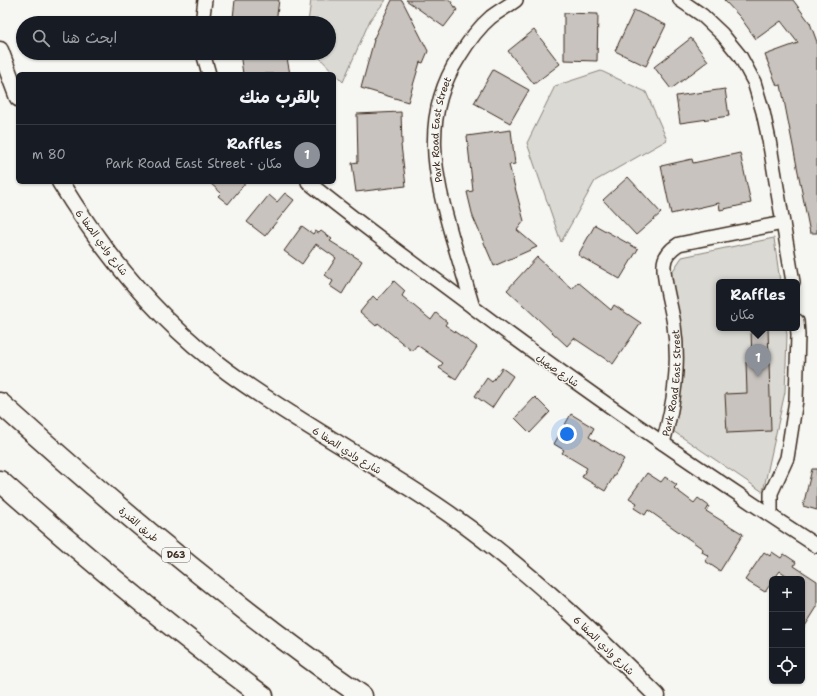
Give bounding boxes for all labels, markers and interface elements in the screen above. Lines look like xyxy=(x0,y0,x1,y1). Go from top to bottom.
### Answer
search box xyxy=(16,16,336,60)
icon: search xyxy=(30,27,52,49)
text: ابحث هنا xyxy=(62,28,117,48)
street label: Park Road East Street xyxy=(428,75,454,184)
text: بالقرب منك xyxy=(240,86,320,108)
text: Raffles xyxy=(227,134,282,154)
text: 80 m xyxy=(32,146,66,163)
text: 1 xyxy=(304,146,310,163)
text: مكان · Park Road East Street xyxy=(105,155,282,172)
street label: شارع وادي الصفا 6 xyxy=(71,207,131,279)
popup xyxy=(716,279,800,331)
text: Raffles xyxy=(730,285,786,305)
text: مكان xyxy=(730,306,754,323)
street label: Park Road East Street xyxy=(659,329,683,438)
pin: 1 xyxy=(745,344,771,377)
street label: شارع صهيل xyxy=(533,351,582,391)
street label: شارع وادي الصفا 6 xyxy=(309,424,384,479)
your location xyxy=(557,424,577,444)
street label: طريق القدرة xyxy=(116,504,161,545)
road number: D63 xyxy=(162,548,190,562)
map controls xyxy=(769,576,805,684)
button: + xyxy=(769,576,805,612)
button: − xyxy=(769,612,805,648)
street label: شارع وادي الصفا 6 xyxy=(569,613,637,679)
button: locate xyxy=(769,648,805,684)

